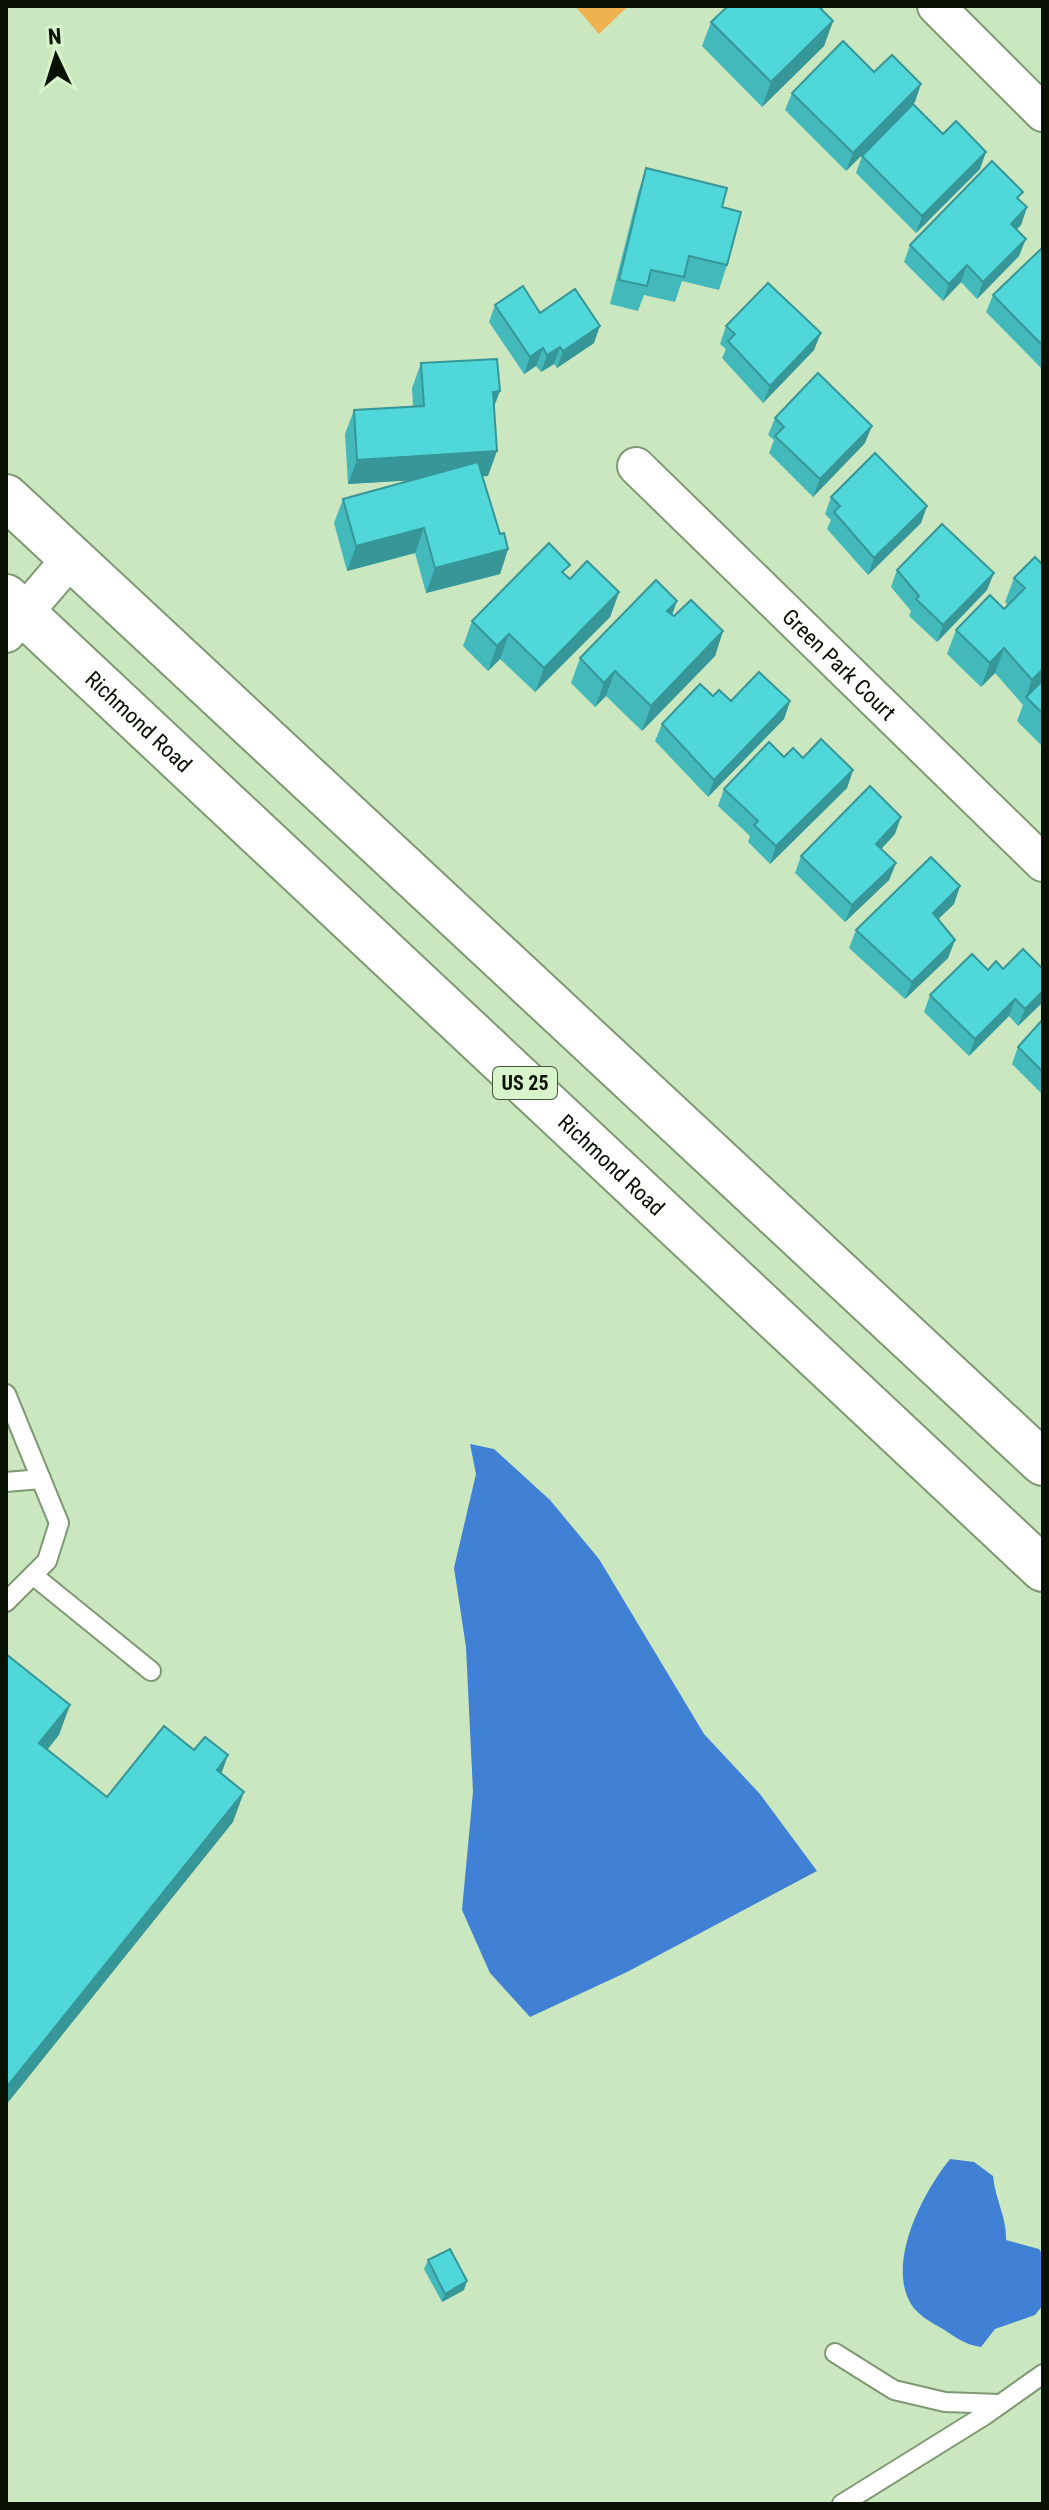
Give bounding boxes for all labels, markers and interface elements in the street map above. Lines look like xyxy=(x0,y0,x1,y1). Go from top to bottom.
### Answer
north arrow xyxy=(16,16,96,96)
text: N xyxy=(47,24,62,49)
street label: Green Park Court xyxy=(778,604,901,725)
street label: Richmond Road xyxy=(81,666,197,777)
road number: US 25 xyxy=(493,1067,557,1099)
street label: Richmond Road xyxy=(553,1109,670,1220)

